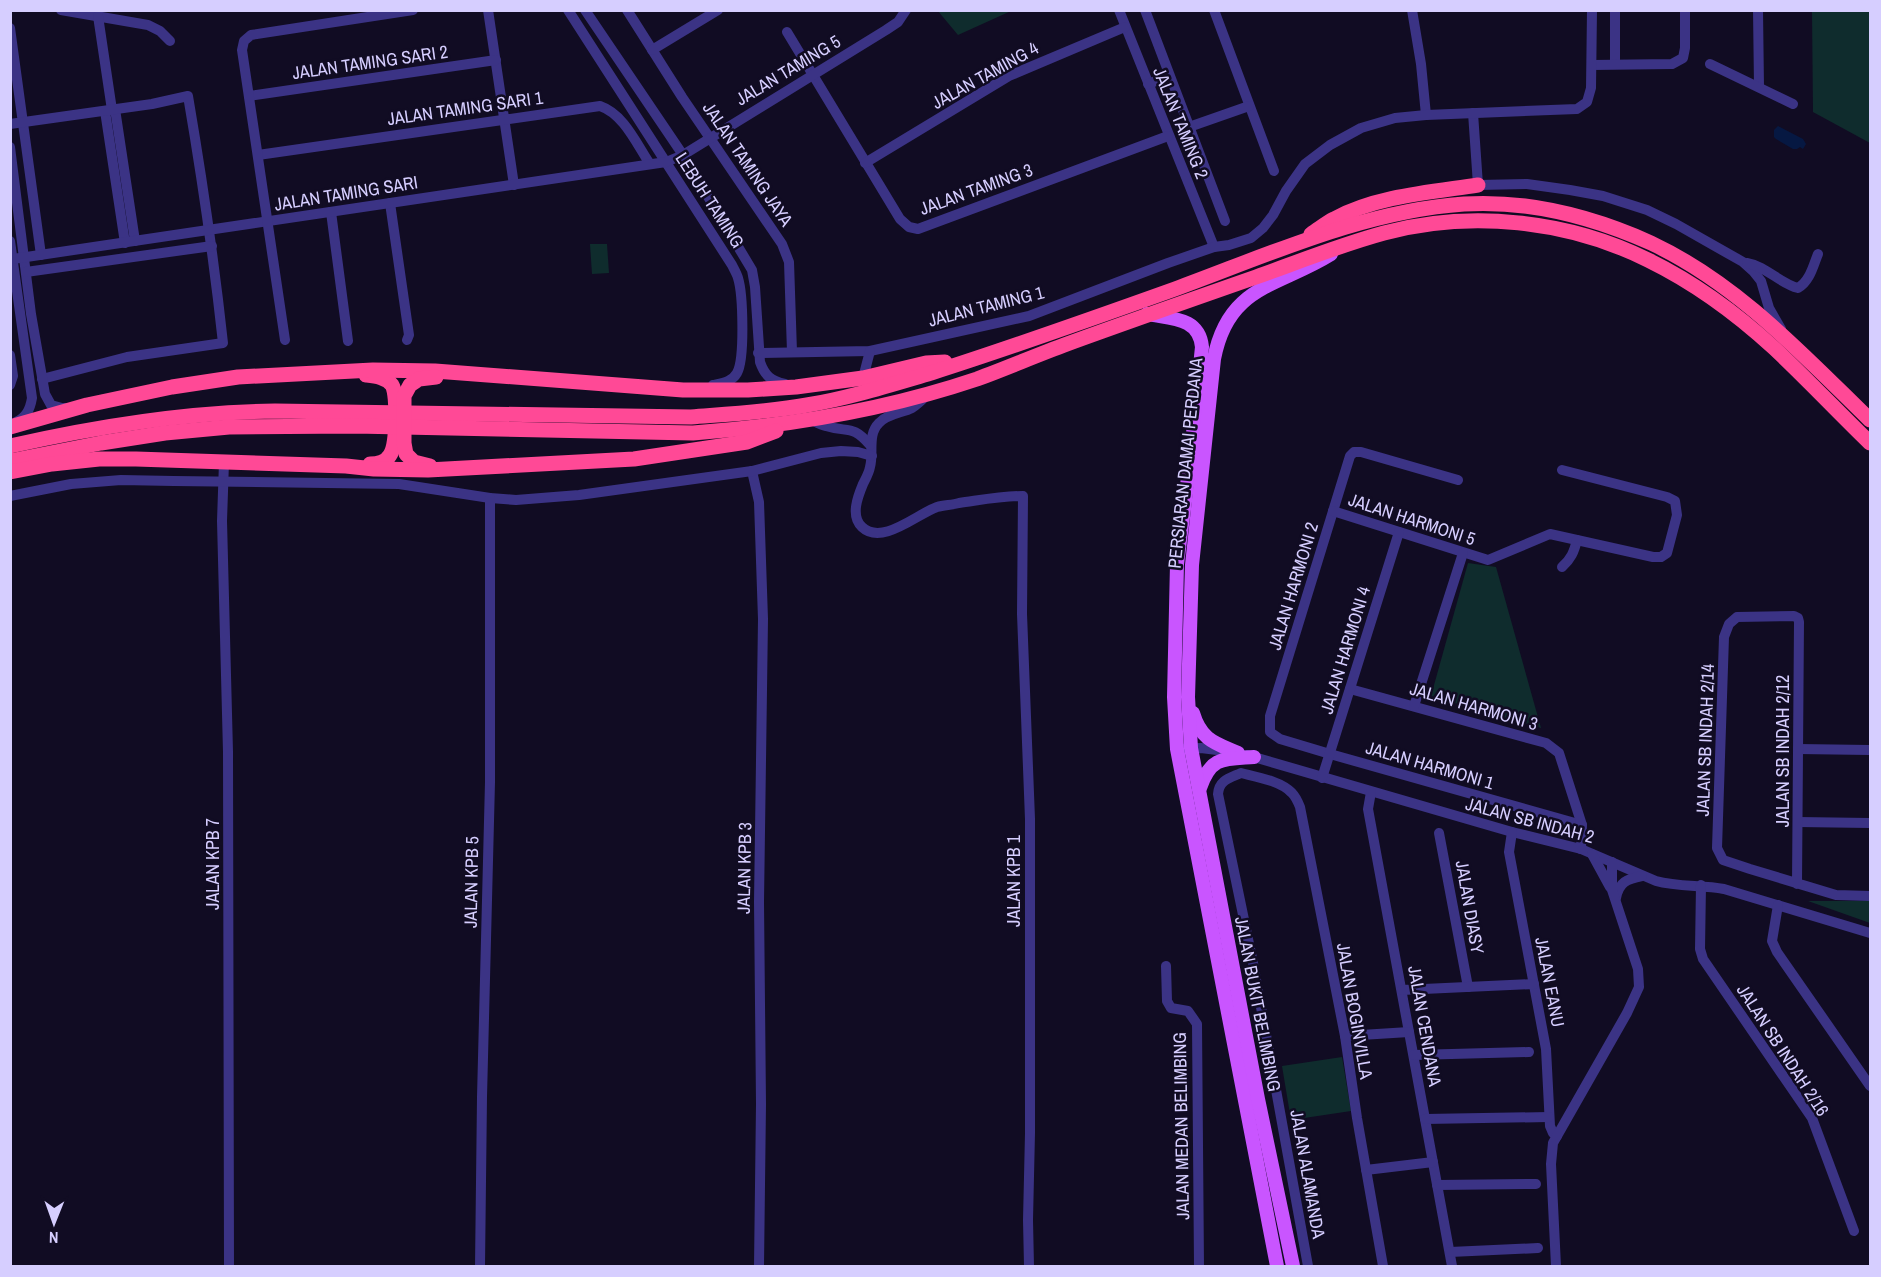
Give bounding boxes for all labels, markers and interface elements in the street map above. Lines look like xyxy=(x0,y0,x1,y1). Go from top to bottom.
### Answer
street label: JALAN TAMING 5 xyxy=(731,29,845,111)
street label: JALAN TAMING 4 xyxy=(927,35,1043,115)
street label: JALAN TAMING SARI 2 xyxy=(291,39,449,85)
street label: JALAN TAMING 2 xyxy=(1147,63,1215,183)
street label: JALAN TAMING SARI 1 xyxy=(386,85,545,131)
street label: JALAN TAMING JAYA xyxy=(697,97,799,231)
street label: LEBUH TAMING xyxy=(670,147,750,253)
street label: JALAN TAMING 3 xyxy=(916,157,1036,221)
street label: JALAN TAMING SARI xyxy=(273,169,419,217)
street label: JALAN TAMING 1 xyxy=(926,279,1047,332)
street label: PERSIARAN DAMAI PERDANA xyxy=(1162,356,1209,570)
street label: JALAN HARMONI 5 xyxy=(1345,487,1479,551)
street label: JALAN HARMONI 2 xyxy=(1262,519,1324,653)
street label: JALAN HARMONI 4 xyxy=(1314,583,1376,717)
street label: JALAN SB INDAH 2/14 xyxy=(1690,663,1720,817)
street label: JALAN SB INDAH 2/12 xyxy=(1770,675,1795,827)
street label: JALAN HARMONI 3 xyxy=(1407,676,1541,736)
street label: JALAN HARMONI 1 xyxy=(1363,735,1498,795)
street label: JALAN SB INDAH 2 xyxy=(1463,791,1597,849)
street label: JALAN KPB 7 xyxy=(200,818,225,910)
street label: JALAN KPB 3 xyxy=(731,822,757,914)
street label: JALAN KPB 1 xyxy=(1001,834,1026,927)
street label: JALAN KPB 5 xyxy=(458,836,484,928)
street label: JALAN DIASY xyxy=(1449,858,1491,956)
street label: JALAN BUKIT BELIMBING xyxy=(1229,914,1287,1094)
street label: JALAN EANU xyxy=(1529,935,1571,1029)
street label: JALAN BOGINVILLA xyxy=(1331,941,1379,1081)
street label: JALAN CENDANA xyxy=(1402,964,1448,1088)
street label: JALAN SB INDAH 2/16 xyxy=(1731,979,1835,1121)
street label: JALAN MEDAN BELIMBING xyxy=(1167,1032,1195,1220)
street label: JALAN ALAMANDA xyxy=(1284,1108,1332,1241)
north arrow xyxy=(24,1193,84,1253)
text: N xyxy=(49,1227,59,1249)

